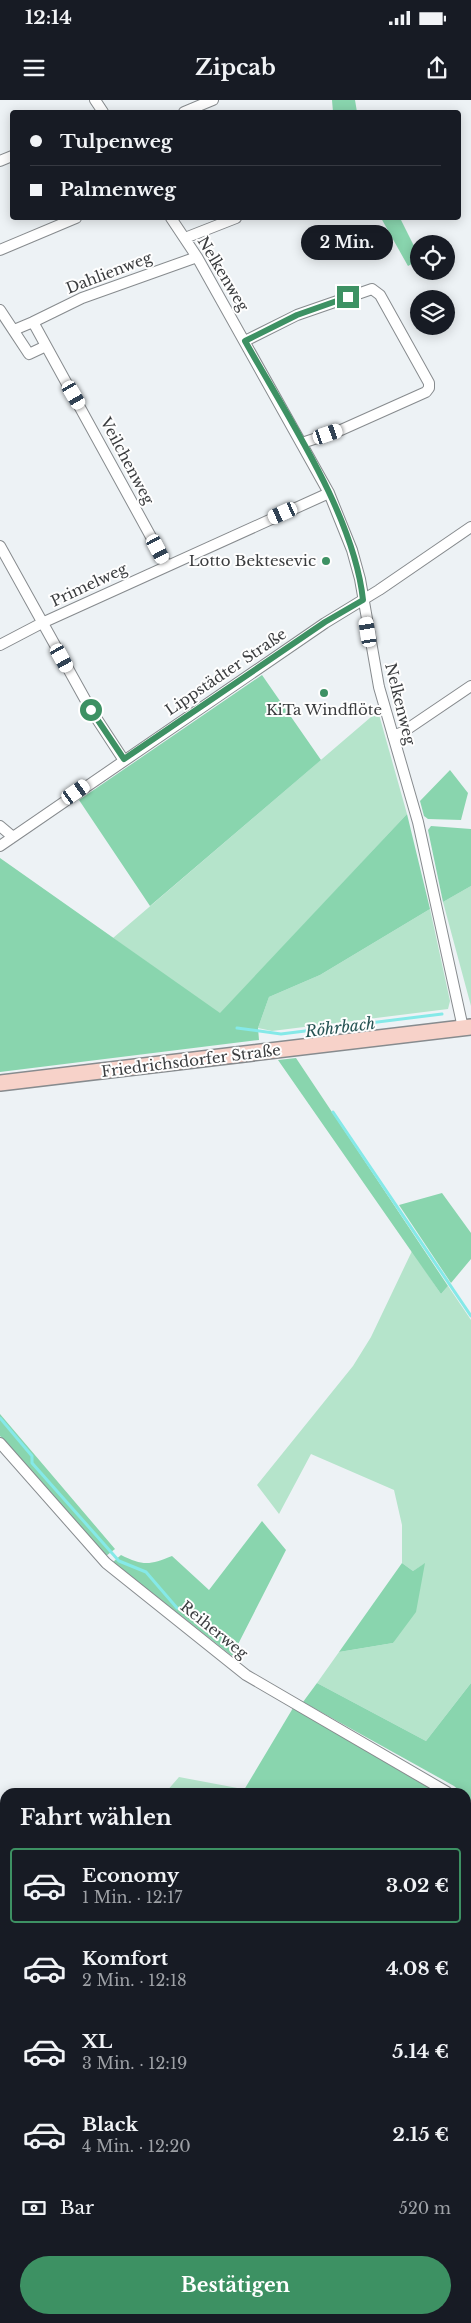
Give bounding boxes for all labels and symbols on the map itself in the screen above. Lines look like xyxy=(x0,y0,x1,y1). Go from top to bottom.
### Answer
callout: 2 Min. xyxy=(302,224,394,260)
street label: Nelkenweg xyxy=(194,233,254,315)
street label: Dahlienweg xyxy=(63,247,155,298)
route end xyxy=(337,286,359,308)
car xyxy=(60,378,87,412)
street label: Veilchenweg xyxy=(96,413,159,509)
car xyxy=(311,422,344,446)
car xyxy=(266,500,299,526)
car xyxy=(144,532,171,566)
place label: Lotto Bektesevic xyxy=(189,551,316,570)
marker: Lotto Bektesevic xyxy=(320,555,332,567)
street label: Primelweg xyxy=(48,558,131,611)
car xyxy=(358,616,377,648)
street label: Lippstädter Straße xyxy=(161,624,290,719)
car xyxy=(48,641,75,675)
street label: Nelkenweg xyxy=(381,661,420,748)
marker: KiTa Windflöte xyxy=(318,687,330,699)
route start xyxy=(80,699,102,721)
place label: KiTa Windflöte xyxy=(266,700,382,719)
car xyxy=(59,777,92,807)
water label: Röhrbach xyxy=(303,1013,376,1041)
street label: Friedrichsdorfer Straße xyxy=(100,1040,282,1081)
street label: Reiherweg xyxy=(177,1597,253,1663)

